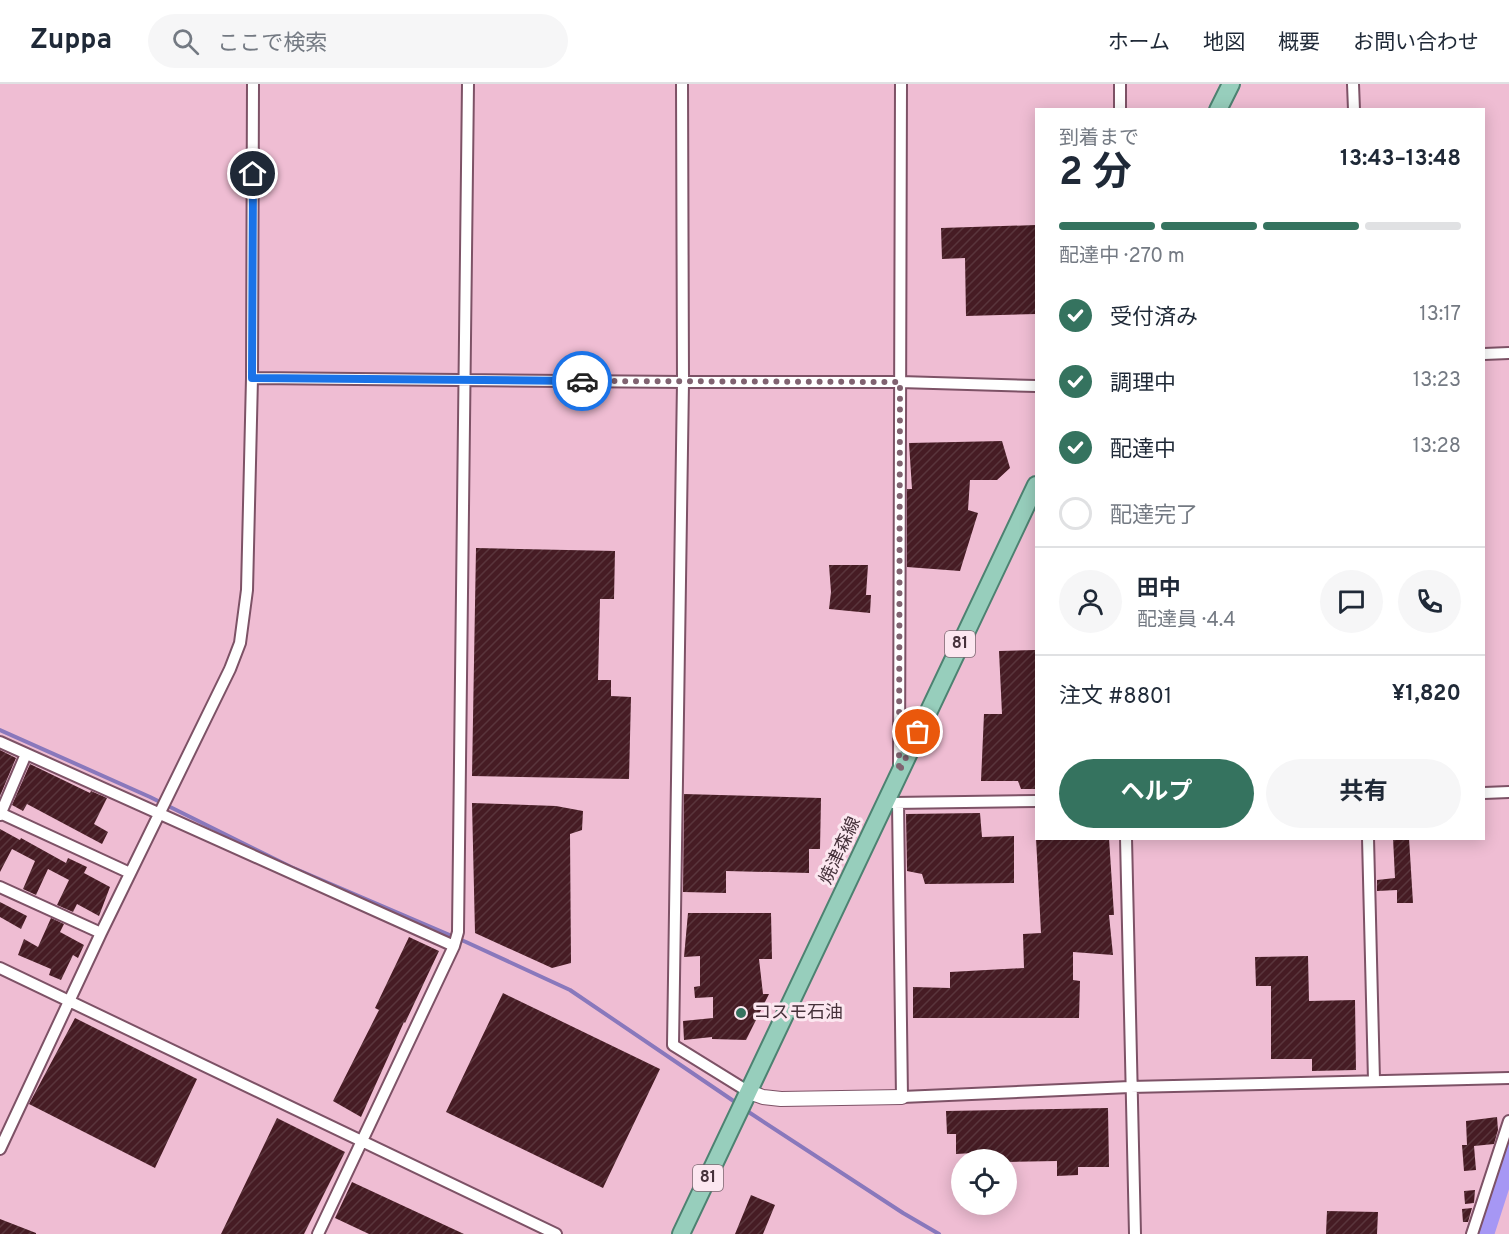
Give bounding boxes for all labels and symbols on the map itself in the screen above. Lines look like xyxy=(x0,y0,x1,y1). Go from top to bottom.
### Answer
pin xyxy=(227,148,278,199)
courier xyxy=(552,351,612,411)
road number: 81 xyxy=(945,631,975,657)
pin xyxy=(892,706,943,757)
street label: 焼津森線 xyxy=(815,814,867,888)
place label: コスモ石油 xyxy=(753,1002,843,1025)
marker: コスモ石油 xyxy=(734,1006,748,1020)
road number: 81 xyxy=(693,1165,723,1191)

